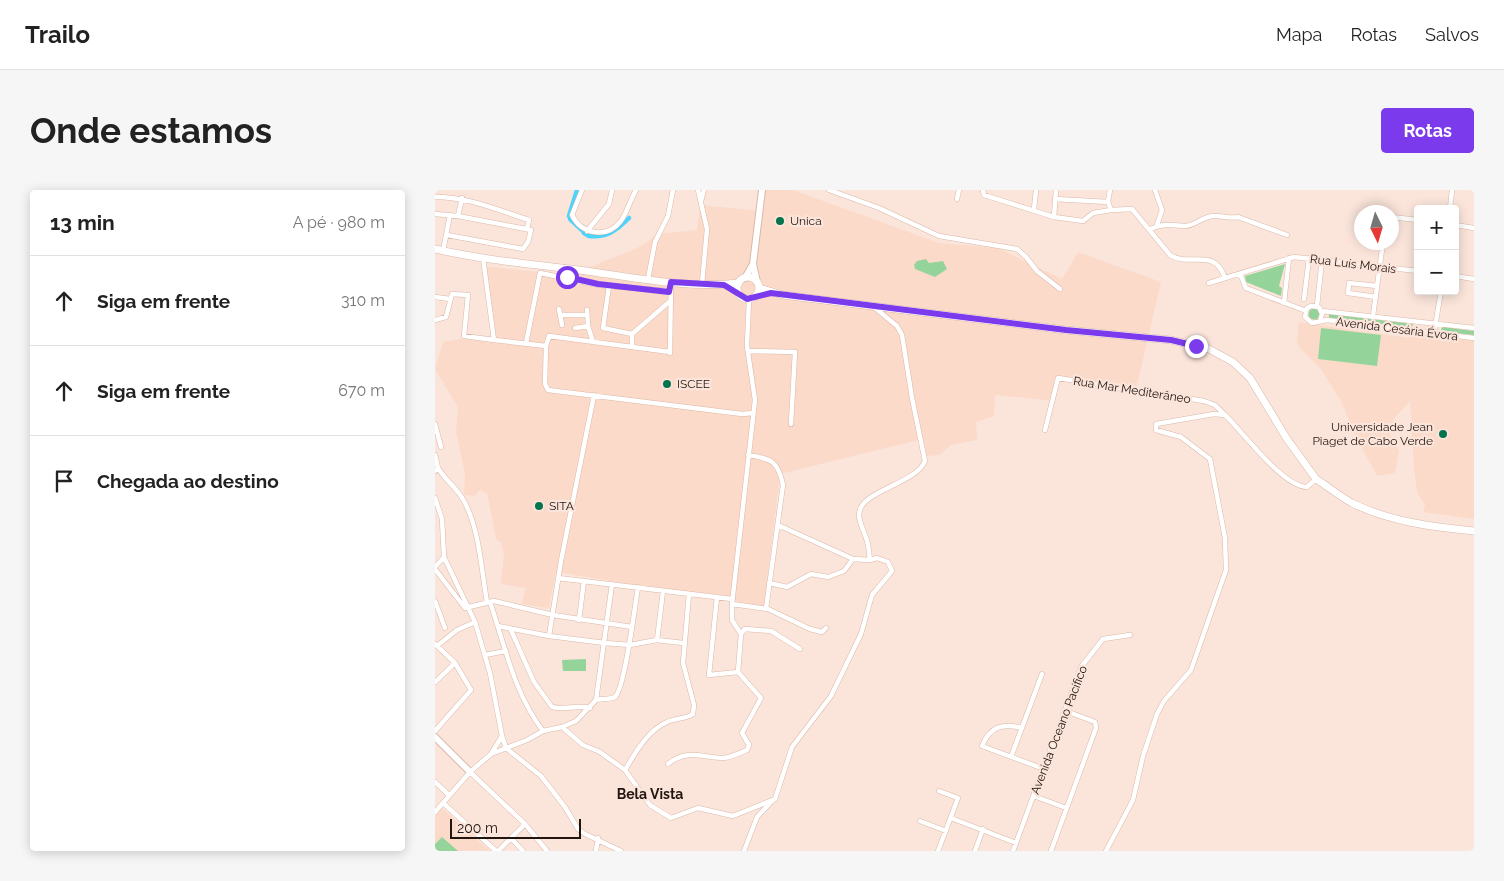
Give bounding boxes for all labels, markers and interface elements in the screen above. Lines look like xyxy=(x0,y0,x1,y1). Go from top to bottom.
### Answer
text: Trailo xyxy=(25,20,90,49)
text: Mapa xyxy=(1276,24,1322,45)
text: Rotas xyxy=(1350,24,1397,45)
text: Salvos xyxy=(1425,24,1479,45)
button: Rotas xyxy=(1381,108,1474,153)
text: Onde estamos xyxy=(30,110,272,151)
north arrow xyxy=(1354,205,1399,250)
map controls xyxy=(1414,205,1459,295)
button: + xyxy=(1414,205,1459,250)
text: 13 min xyxy=(50,210,115,235)
text: A pé · 980 m xyxy=(293,213,385,232)
place label: Unica xyxy=(790,214,822,228)
marker: Unica xyxy=(774,215,786,227)
button: − xyxy=(1414,250,1459,295)
street label: Rua Luís Morais xyxy=(1309,252,1397,276)
route start xyxy=(556,266,579,289)
icon: ahead xyxy=(50,287,78,315)
text: Siga em frente xyxy=(97,290,230,312)
text: 310 m xyxy=(341,291,385,310)
street label: Avenida Cesária Évora xyxy=(1335,315,1459,343)
route end xyxy=(1185,335,1208,358)
street label: Rua Mar Mediterâneo xyxy=(1072,374,1192,406)
icon: ahead xyxy=(50,377,78,405)
place label: ISCEE xyxy=(677,377,710,391)
marker: ISCEE xyxy=(661,378,673,390)
text: Siga em frente xyxy=(97,380,230,402)
text: 670 m xyxy=(338,381,385,400)
place label: Universidade Jean Piaget de Cabo Verde xyxy=(1312,420,1433,448)
marker: Universidade Jean Piaget de Cabo Verde xyxy=(1437,428,1449,440)
icon: arrive xyxy=(50,467,78,495)
text: Chegada ao destino xyxy=(97,470,279,492)
place label: SITA xyxy=(549,499,574,513)
marker: SITA xyxy=(533,500,545,512)
street label: Avenida Oceano Pacífico xyxy=(1028,664,1090,796)
district label: Bela Vista xyxy=(617,786,683,802)
scale bar xyxy=(450,816,581,839)
text: 200 m xyxy=(457,820,498,836)

